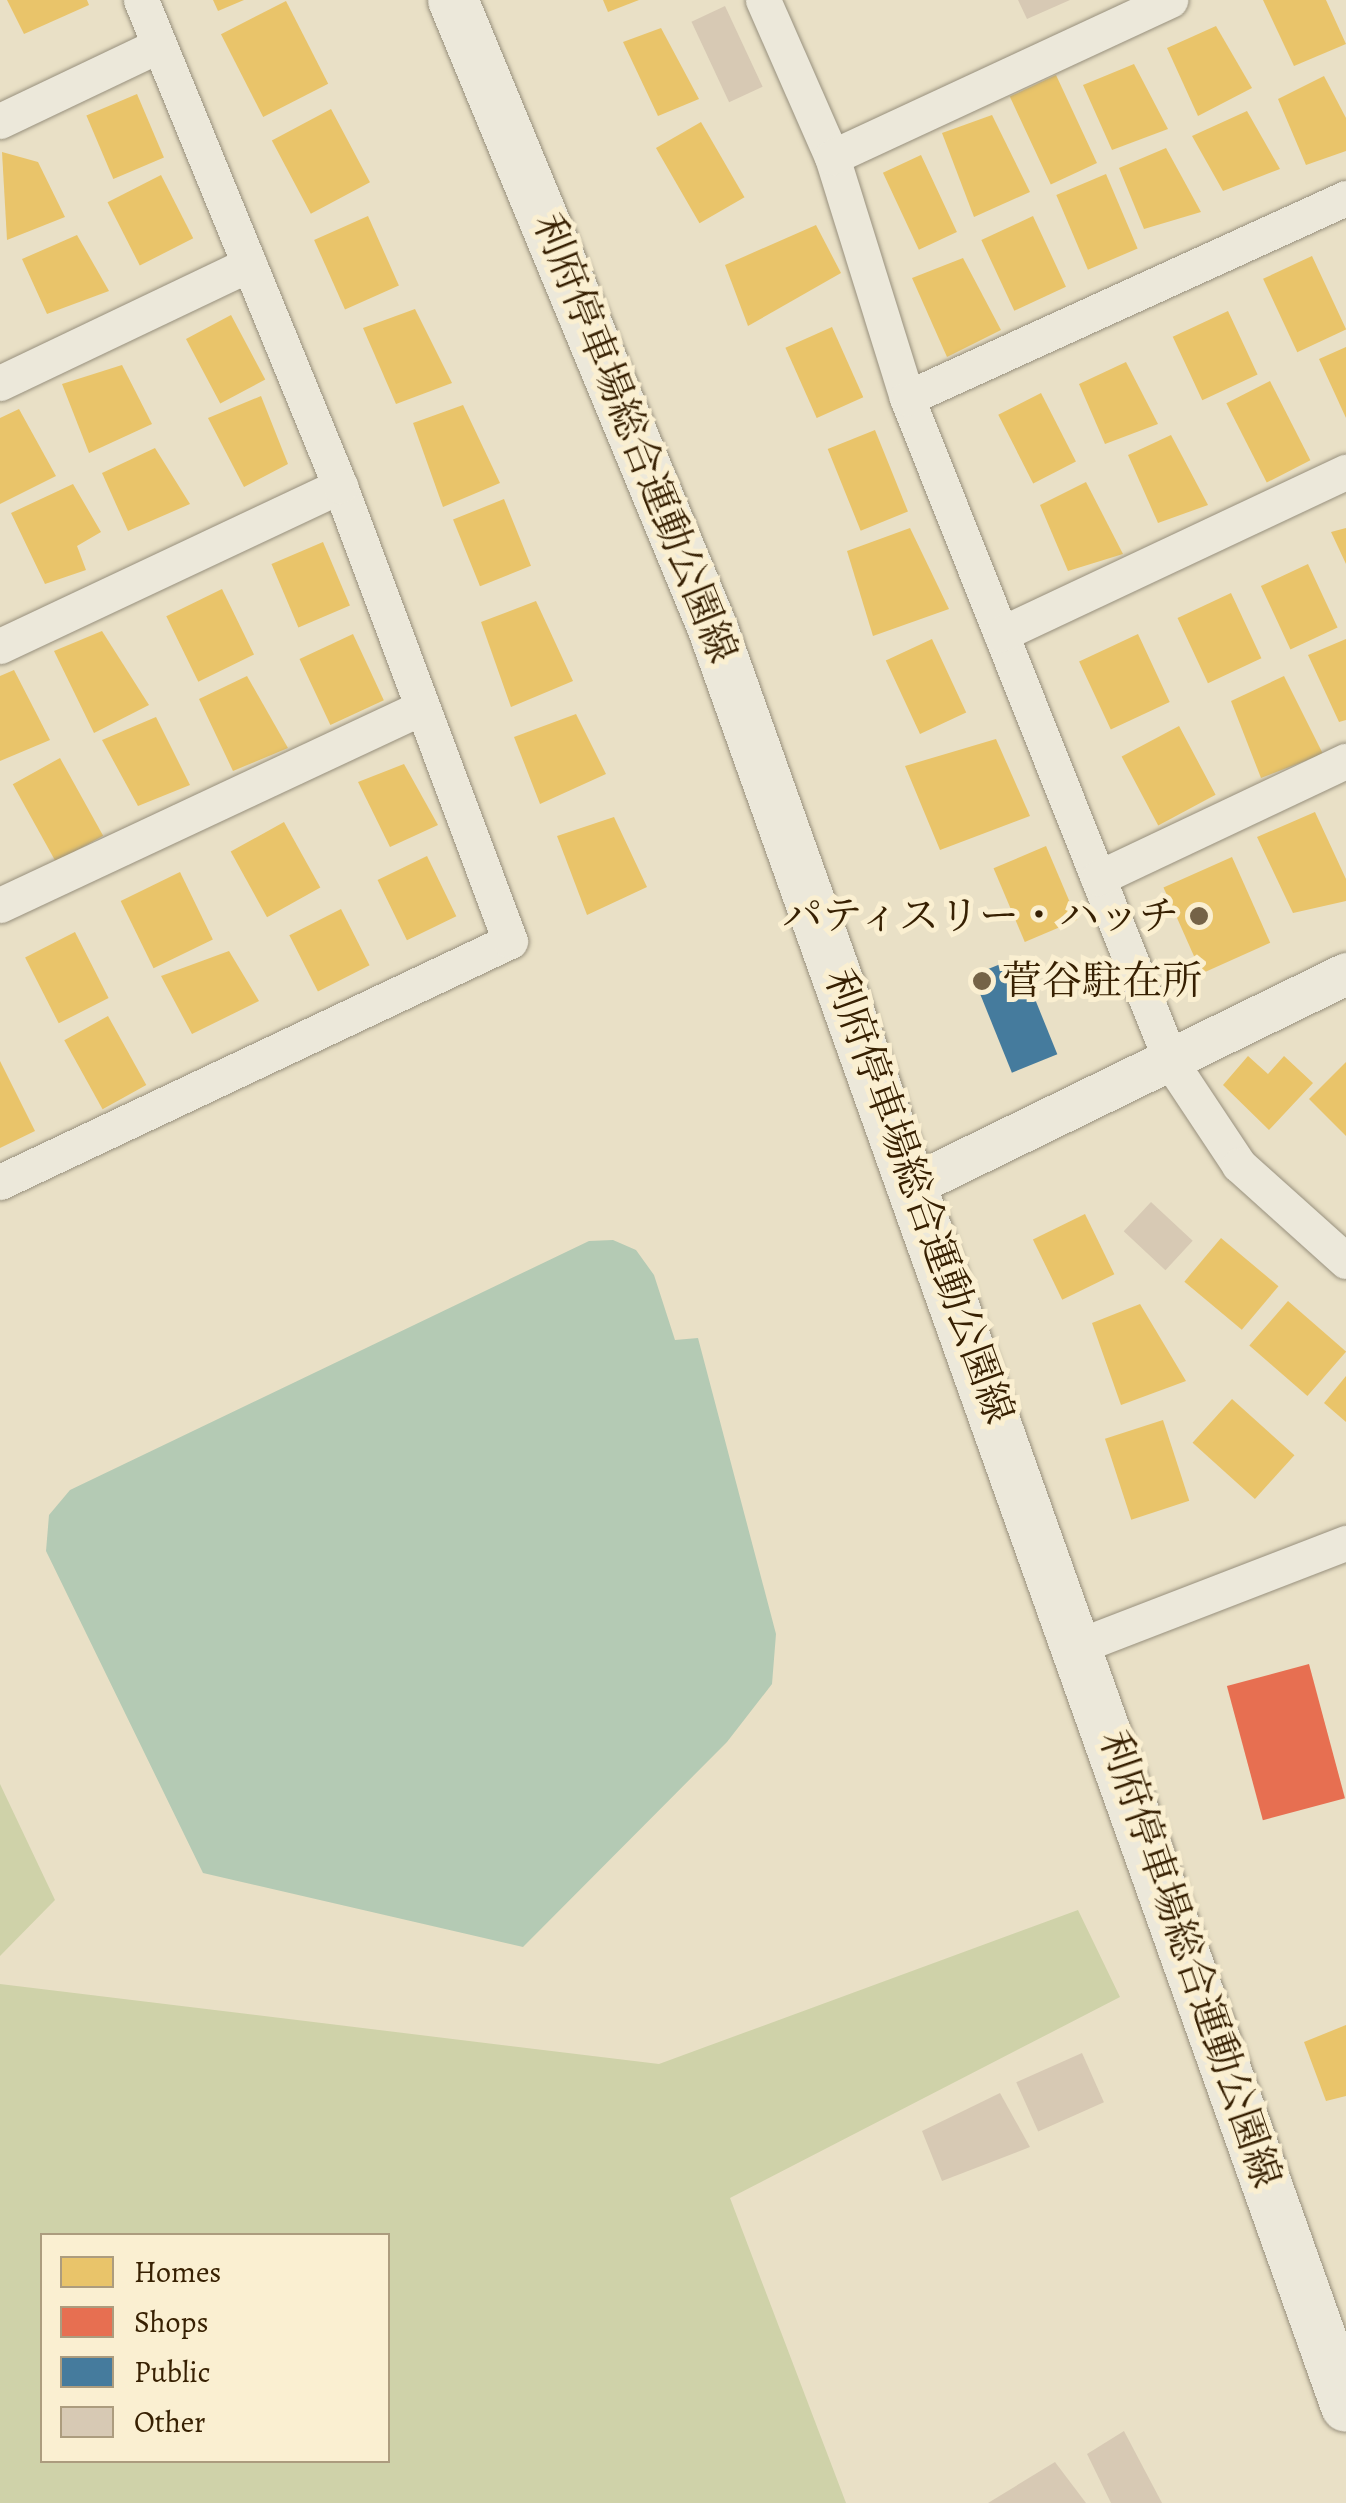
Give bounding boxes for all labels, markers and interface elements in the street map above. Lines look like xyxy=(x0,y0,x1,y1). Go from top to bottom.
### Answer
street label: 利府停車場総合運動公園線 xyxy=(523,206,747,670)
place label: パティスリー・ハッチ xyxy=(779,892,1179,940)
marker: パティスリー・ハッチ xyxy=(1188,905,1210,927)
place label: 菅谷駐在所 xyxy=(1002,957,1202,1005)
street label: 利府停車場総合運動公園線 xyxy=(814,962,1024,1430)
marker: 菅谷駐在所 xyxy=(971,970,993,992)
street label: 利府停車場総合運動公園線 xyxy=(1089,1724,1291,2194)
legend xyxy=(40,2233,390,2463)
text: Homes xyxy=(134,2252,221,2292)
text: Shops xyxy=(134,2302,208,2342)
text: Public xyxy=(134,2352,211,2392)
text: Other xyxy=(134,2402,206,2442)

